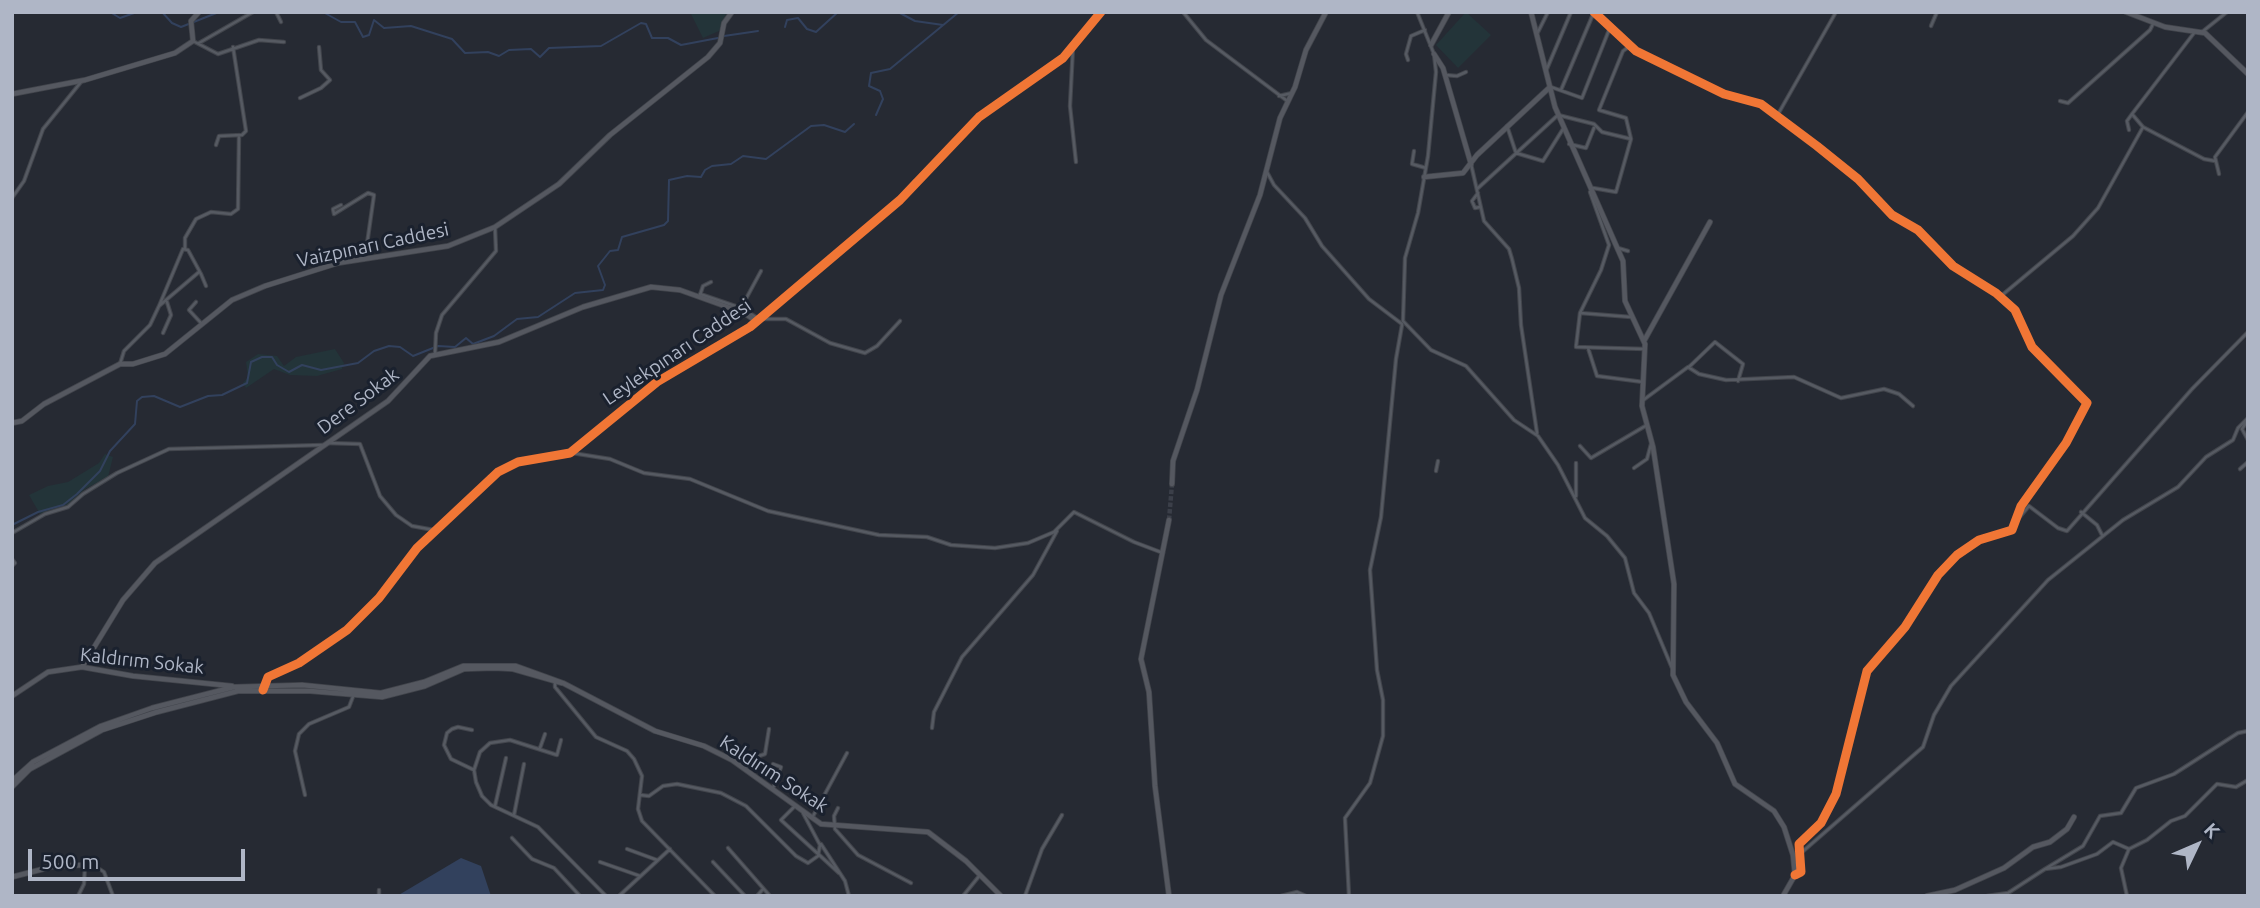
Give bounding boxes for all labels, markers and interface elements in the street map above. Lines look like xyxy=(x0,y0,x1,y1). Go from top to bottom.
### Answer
street label: Vaizpınarı Caddesi xyxy=(295,218,451,272)
street label: Leylekpınarı Caddesi xyxy=(599,294,755,410)
street label: Dere Sokak xyxy=(313,363,403,439)
street label: Kaldırım Sokak xyxy=(79,643,205,679)
street label: Kaldırım Sokak xyxy=(716,731,832,817)
north arrow xyxy=(2162,810,2232,880)
text: K xyxy=(2200,818,2224,843)
scale bar xyxy=(32,834,248,878)
text: 500 m xyxy=(41,849,99,873)

